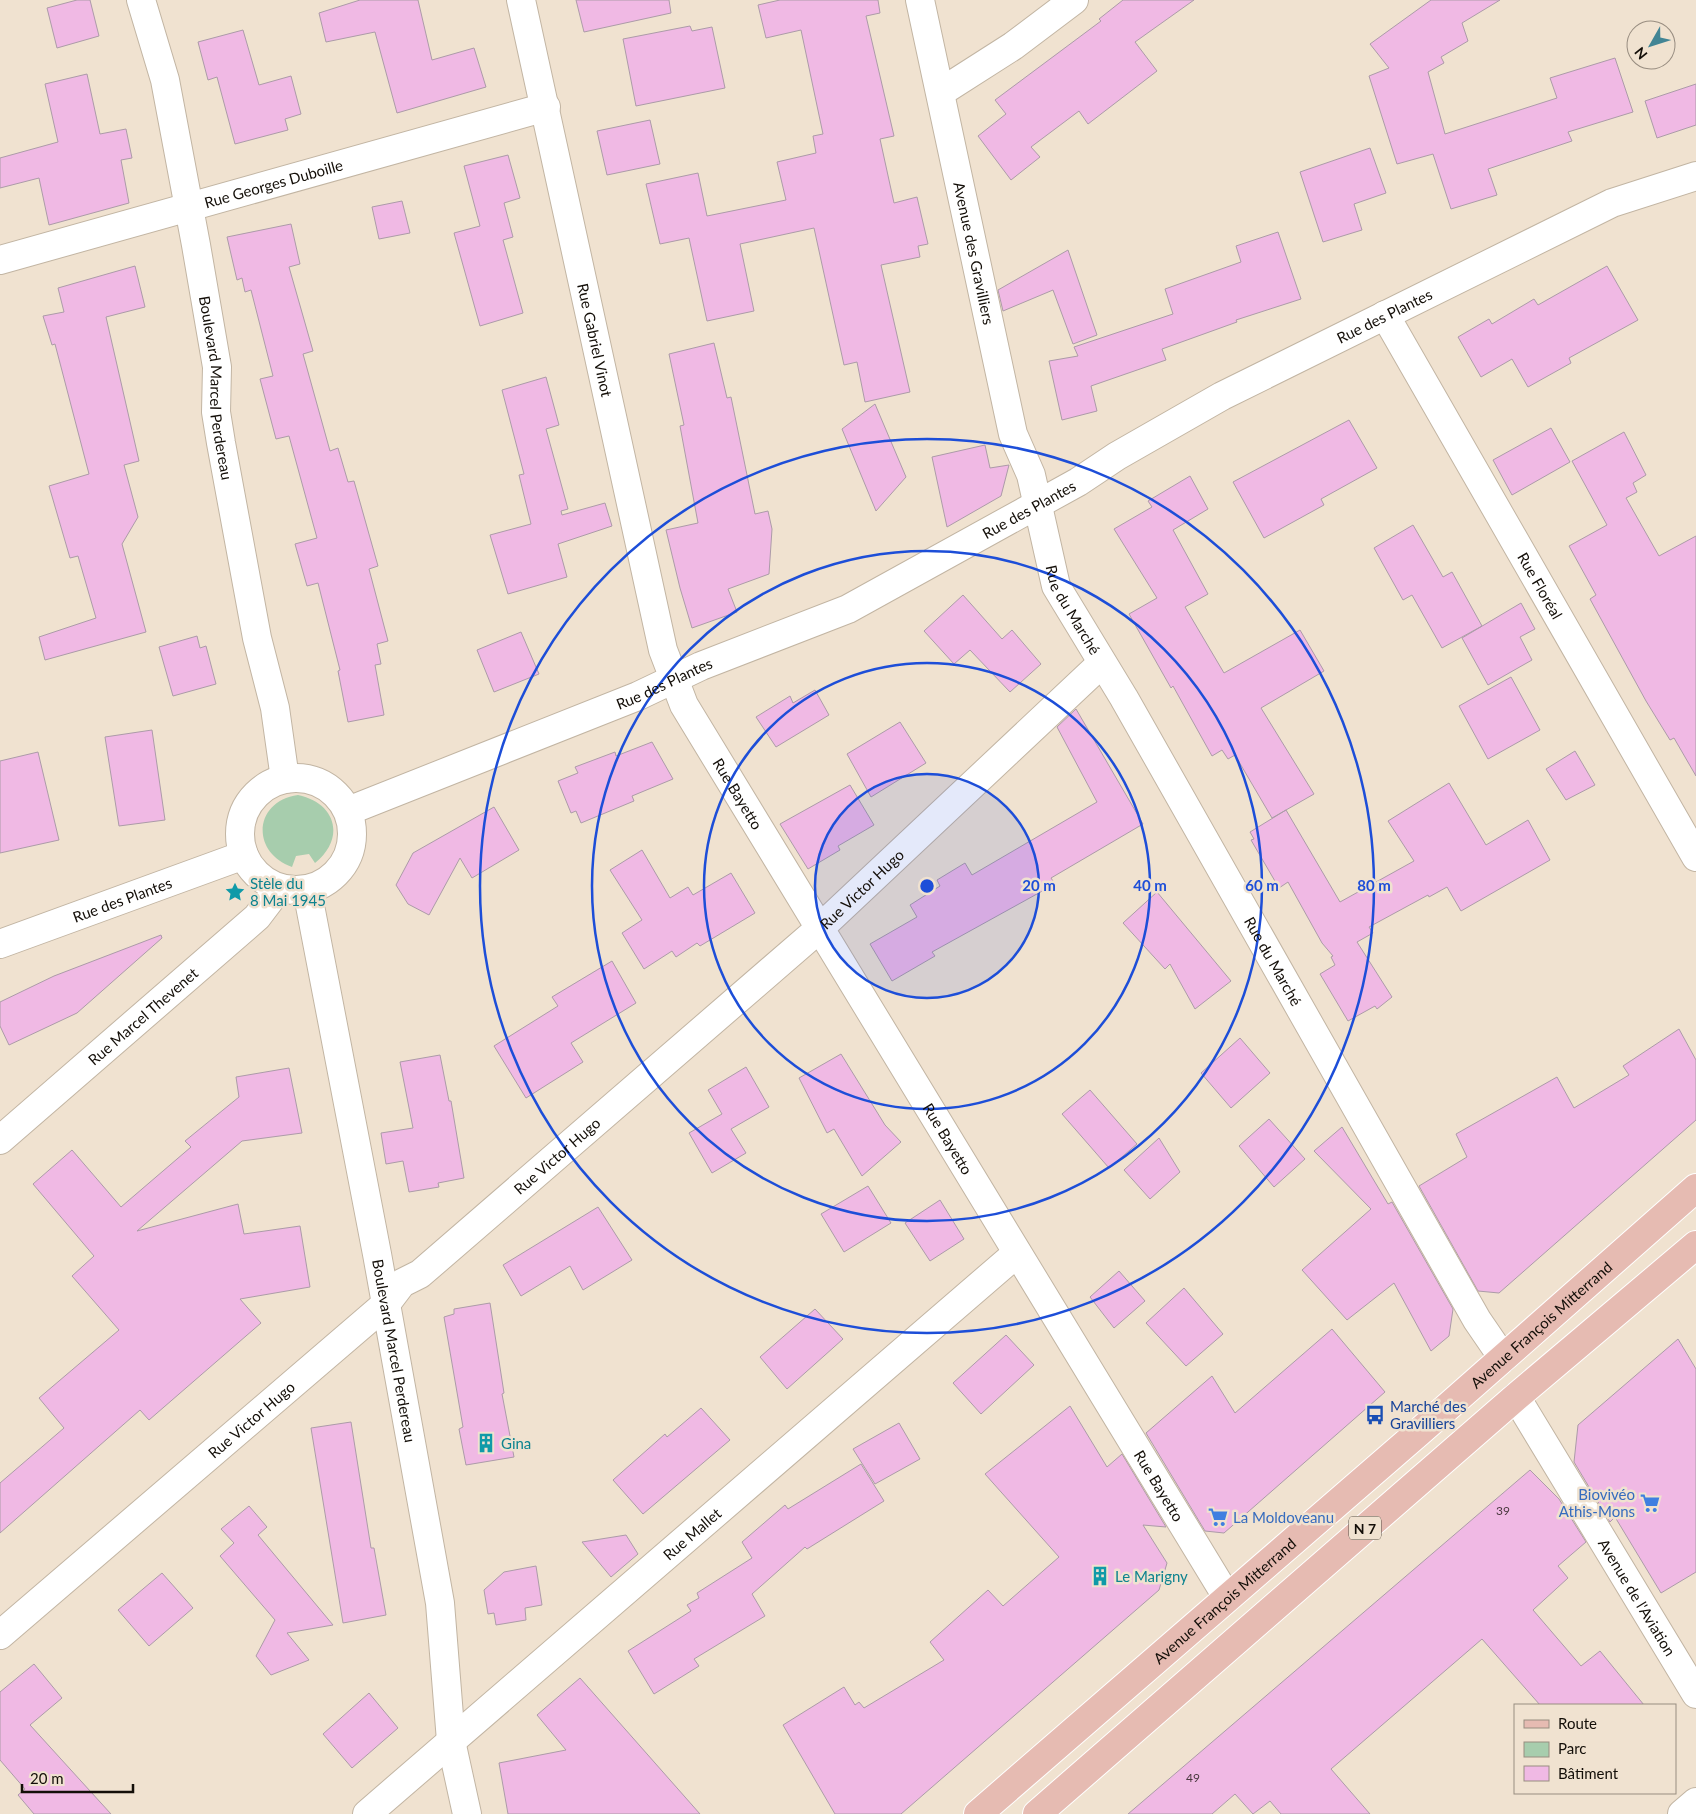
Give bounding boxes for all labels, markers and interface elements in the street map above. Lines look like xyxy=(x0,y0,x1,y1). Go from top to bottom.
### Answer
north arrow xyxy=(1626,20,1676,70)
text: N xyxy=(1631,44,1651,63)
street label: Rue Georges Duboille xyxy=(202,155,345,211)
street label: Avenue des Gravilliers xyxy=(950,180,998,326)
street label: Rue Gabriel Vinot xyxy=(574,281,617,399)
street label: Rue des Plantes xyxy=(1334,285,1435,347)
street label: Boulevard Marcel Perdereau xyxy=(196,294,237,481)
street label: Rue des Plantes xyxy=(979,476,1079,542)
street label: Rue Floréal xyxy=(1514,549,1566,622)
street label: Rue du Marché xyxy=(1043,563,1104,658)
street label: Rue des Plantes xyxy=(613,654,715,713)
street label: Rue Bayetto xyxy=(709,755,767,833)
street label: Rue Victor Hugo xyxy=(816,845,907,933)
street label: Rue des Plantes xyxy=(70,873,174,926)
place label: Stèle du 8 Mai 1945 xyxy=(250,874,326,909)
text: 20 m xyxy=(1022,876,1056,894)
text: 40 m xyxy=(1133,876,1167,894)
text: 60 m xyxy=(1245,876,1279,894)
text: 80 m xyxy=(1357,876,1391,894)
centre of rings xyxy=(918,877,936,895)
place icon: Stèle du 8 Mai 1945 xyxy=(224,881,246,903)
street label: Rue du Marché xyxy=(1241,913,1306,1009)
street label: Rue Marcel Thevenet xyxy=(84,963,202,1069)
street label: Rue Bayetto xyxy=(919,1100,977,1178)
street label: Rue Victor Hugo xyxy=(510,1113,604,1198)
street label: Avenue François Mitterrand xyxy=(1467,1257,1616,1392)
street label: Boulevard Marcel Perdereau xyxy=(369,1258,420,1444)
street label: Rue Victor Hugo xyxy=(204,1377,298,1462)
place label: Marché des Gravilliers xyxy=(1390,1397,1466,1432)
bus stop icon: Marché des Gravilliers xyxy=(1364,1404,1386,1426)
building icon: Gina xyxy=(475,1432,497,1454)
place label: Gina xyxy=(501,1434,531,1452)
street label: Rue Bayetto xyxy=(1131,1447,1188,1524)
place label: Biovivéo Athis-Mons xyxy=(1559,1485,1635,1520)
supermarket icon: Biovivéo Athis-Mons xyxy=(1639,1492,1661,1514)
street label: Rue Mallet xyxy=(659,1503,725,1564)
house number: 39 xyxy=(1496,1503,1510,1518)
supermarket icon: La Moldoveanu xyxy=(1207,1506,1229,1528)
place label: La Moldoveanu xyxy=(1233,1508,1334,1526)
road number: N 7 xyxy=(1349,1516,1381,1540)
street label: Avenue François Mitterrand xyxy=(1149,1534,1299,1667)
street label: Avenue de l'Aviation xyxy=(1595,1535,1680,1659)
building icon: Le Marigny xyxy=(1089,1565,1111,1587)
place label: Le Marigny xyxy=(1115,1567,1188,1585)
legend xyxy=(1514,1704,1676,1794)
text: Route xyxy=(1558,1714,1597,1732)
text: Parc xyxy=(1558,1739,1587,1757)
scale bar xyxy=(22,1762,134,1794)
text: Bâtiment xyxy=(1558,1764,1619,1782)
text: 20 m xyxy=(30,1769,64,1787)
house number: 49 xyxy=(1186,1770,1200,1785)

